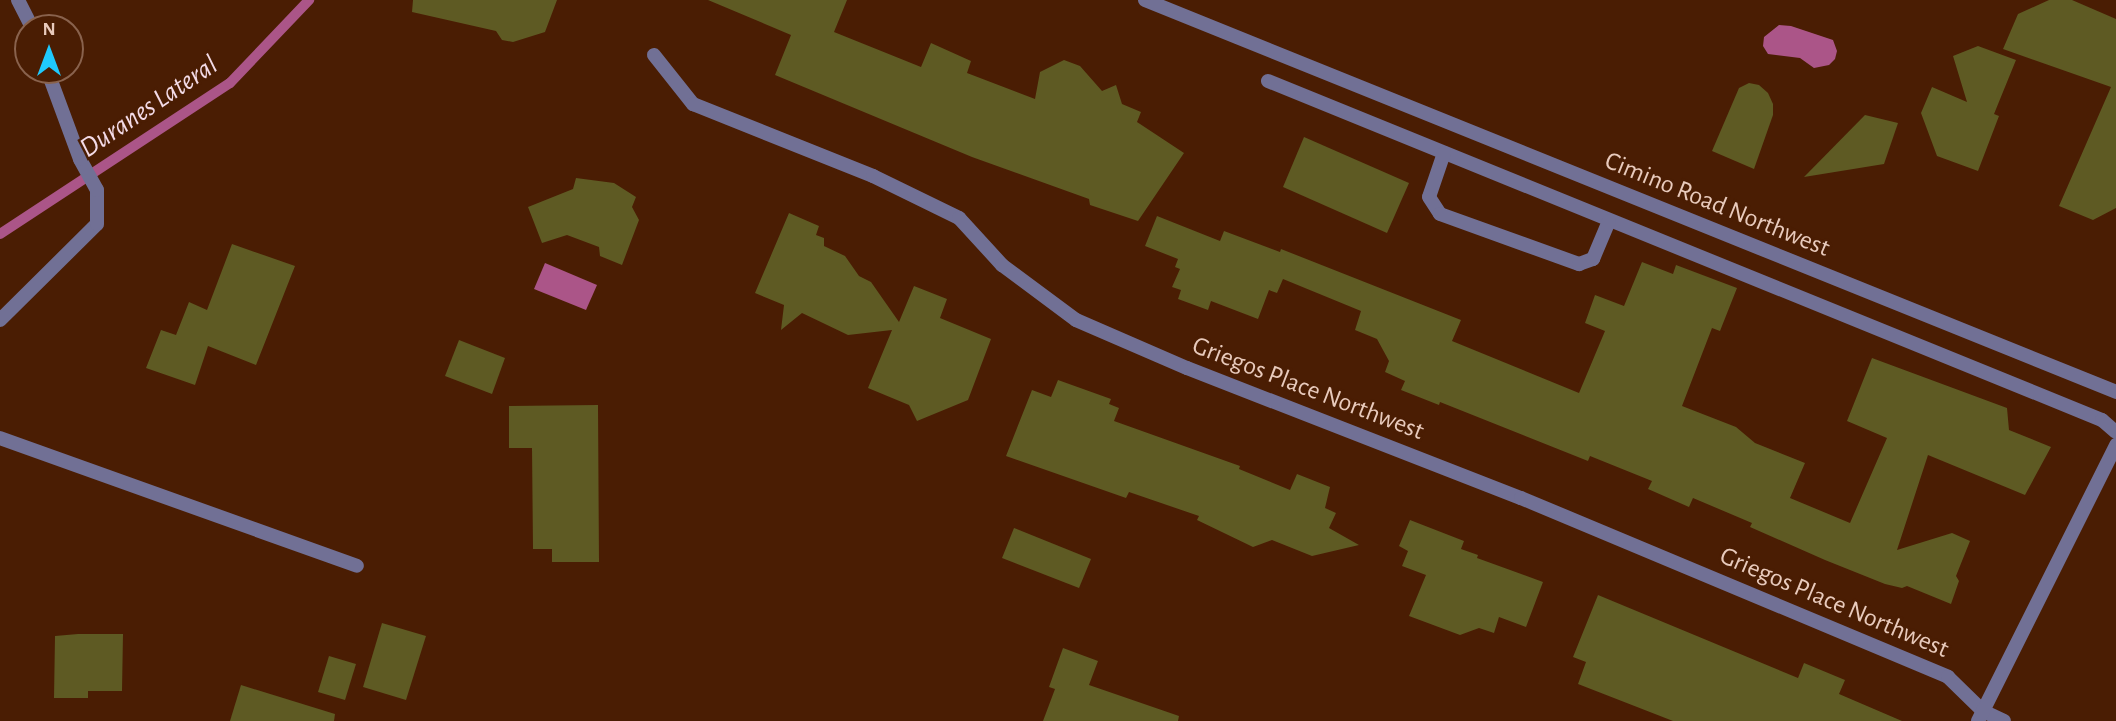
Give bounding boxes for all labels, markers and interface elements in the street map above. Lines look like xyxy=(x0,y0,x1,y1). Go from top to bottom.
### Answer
north arrow xyxy=(14,14,84,84)
text: N xyxy=(42,20,56,39)
water label: Duranes Lateral xyxy=(74,49,224,165)
street label: Cimino Road Northwest xyxy=(1600,146,1834,264)
street label: Griegos Place Northwest xyxy=(1188,330,1428,448)
street label: Griegos Place Northwest xyxy=(1715,541,1953,665)

